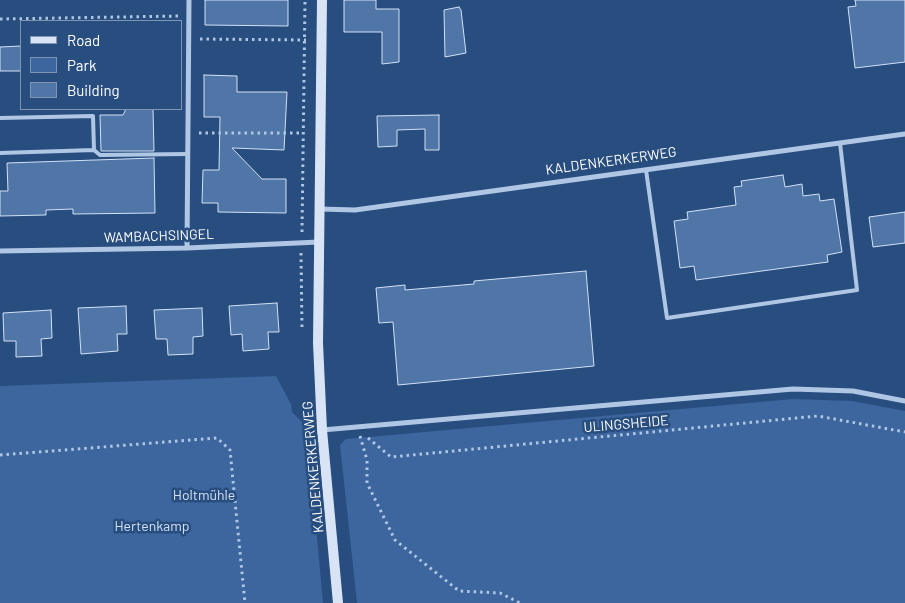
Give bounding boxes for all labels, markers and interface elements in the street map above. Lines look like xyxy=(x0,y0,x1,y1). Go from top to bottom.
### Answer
legend xyxy=(20,20,182,110)
text: Road xyxy=(67,31,100,49)
text: Park xyxy=(67,56,96,74)
text: Building xyxy=(67,81,120,99)
street label: KALDENKERKERWEG xyxy=(544,143,678,179)
street label: WAMBACHSINGEL xyxy=(104,226,214,246)
street label: KALDENKERKERWEG xyxy=(299,400,327,534)
street label: ULINGSHEIDE xyxy=(583,412,669,436)
park label: Holtmühle xyxy=(173,487,235,503)
park label: Hertenkamp xyxy=(114,518,190,534)

